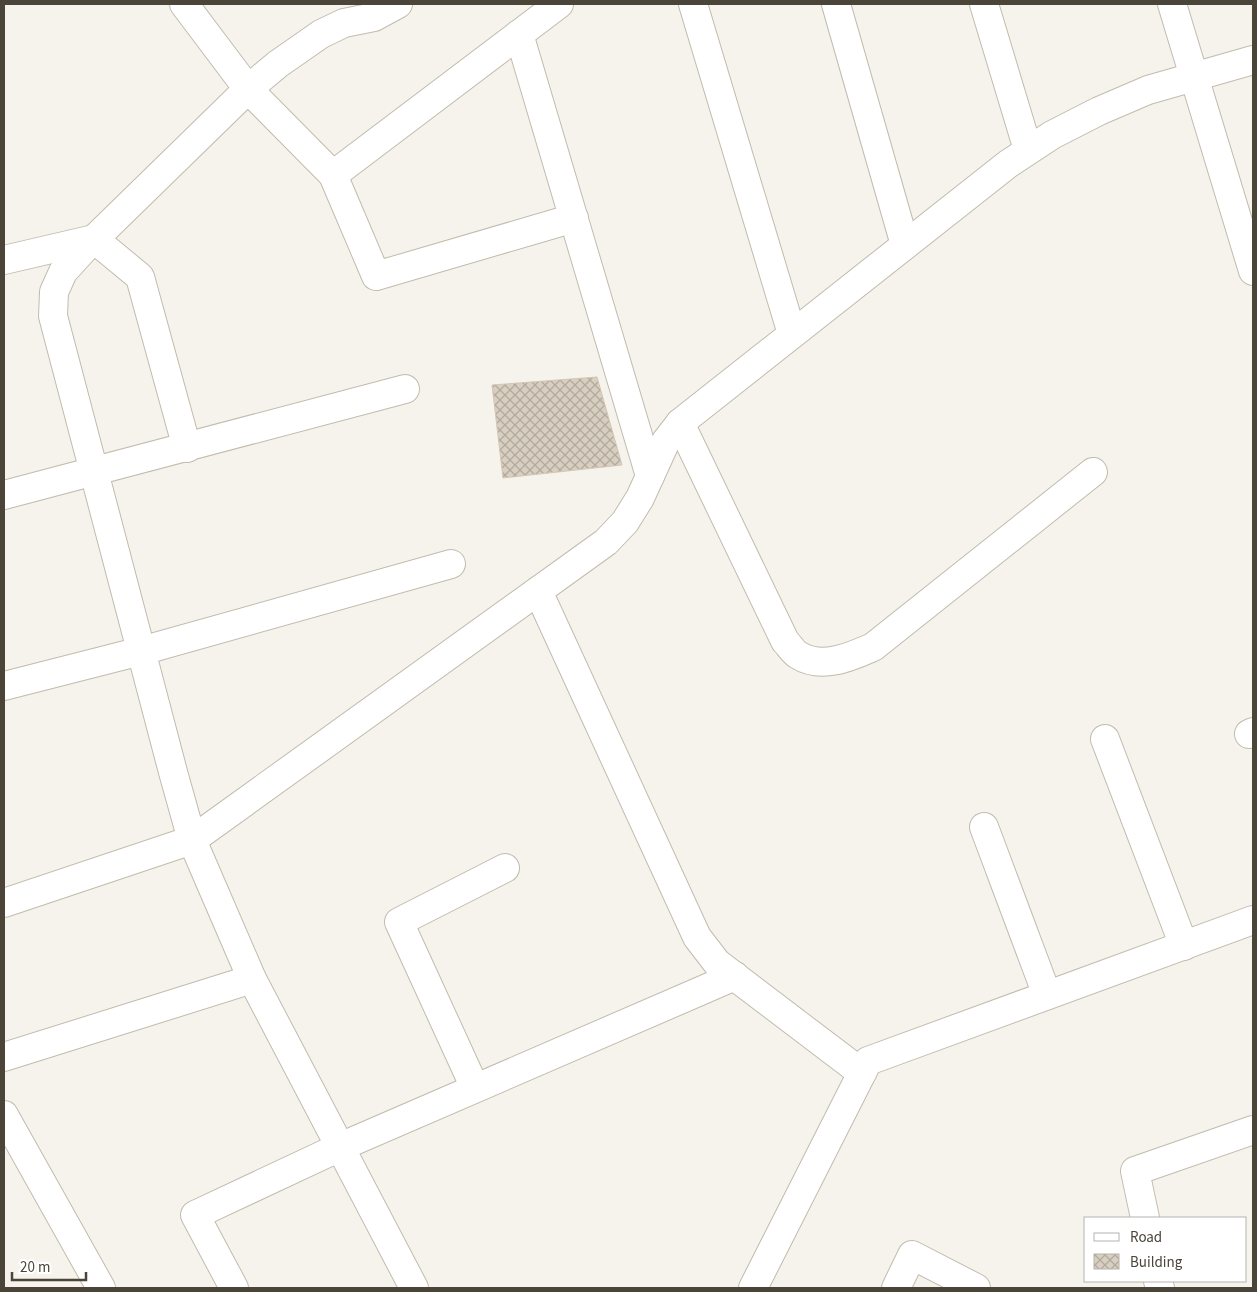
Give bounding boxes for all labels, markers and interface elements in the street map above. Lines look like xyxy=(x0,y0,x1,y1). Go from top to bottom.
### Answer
legend xyxy=(1084,1217,1247,1282)
text: Road xyxy=(1130,1227,1162,1248)
scale bar xyxy=(12,1250,86,1282)
text: Building xyxy=(1130,1252,1183,1273)
text: 20 m xyxy=(20,1257,50,1278)

